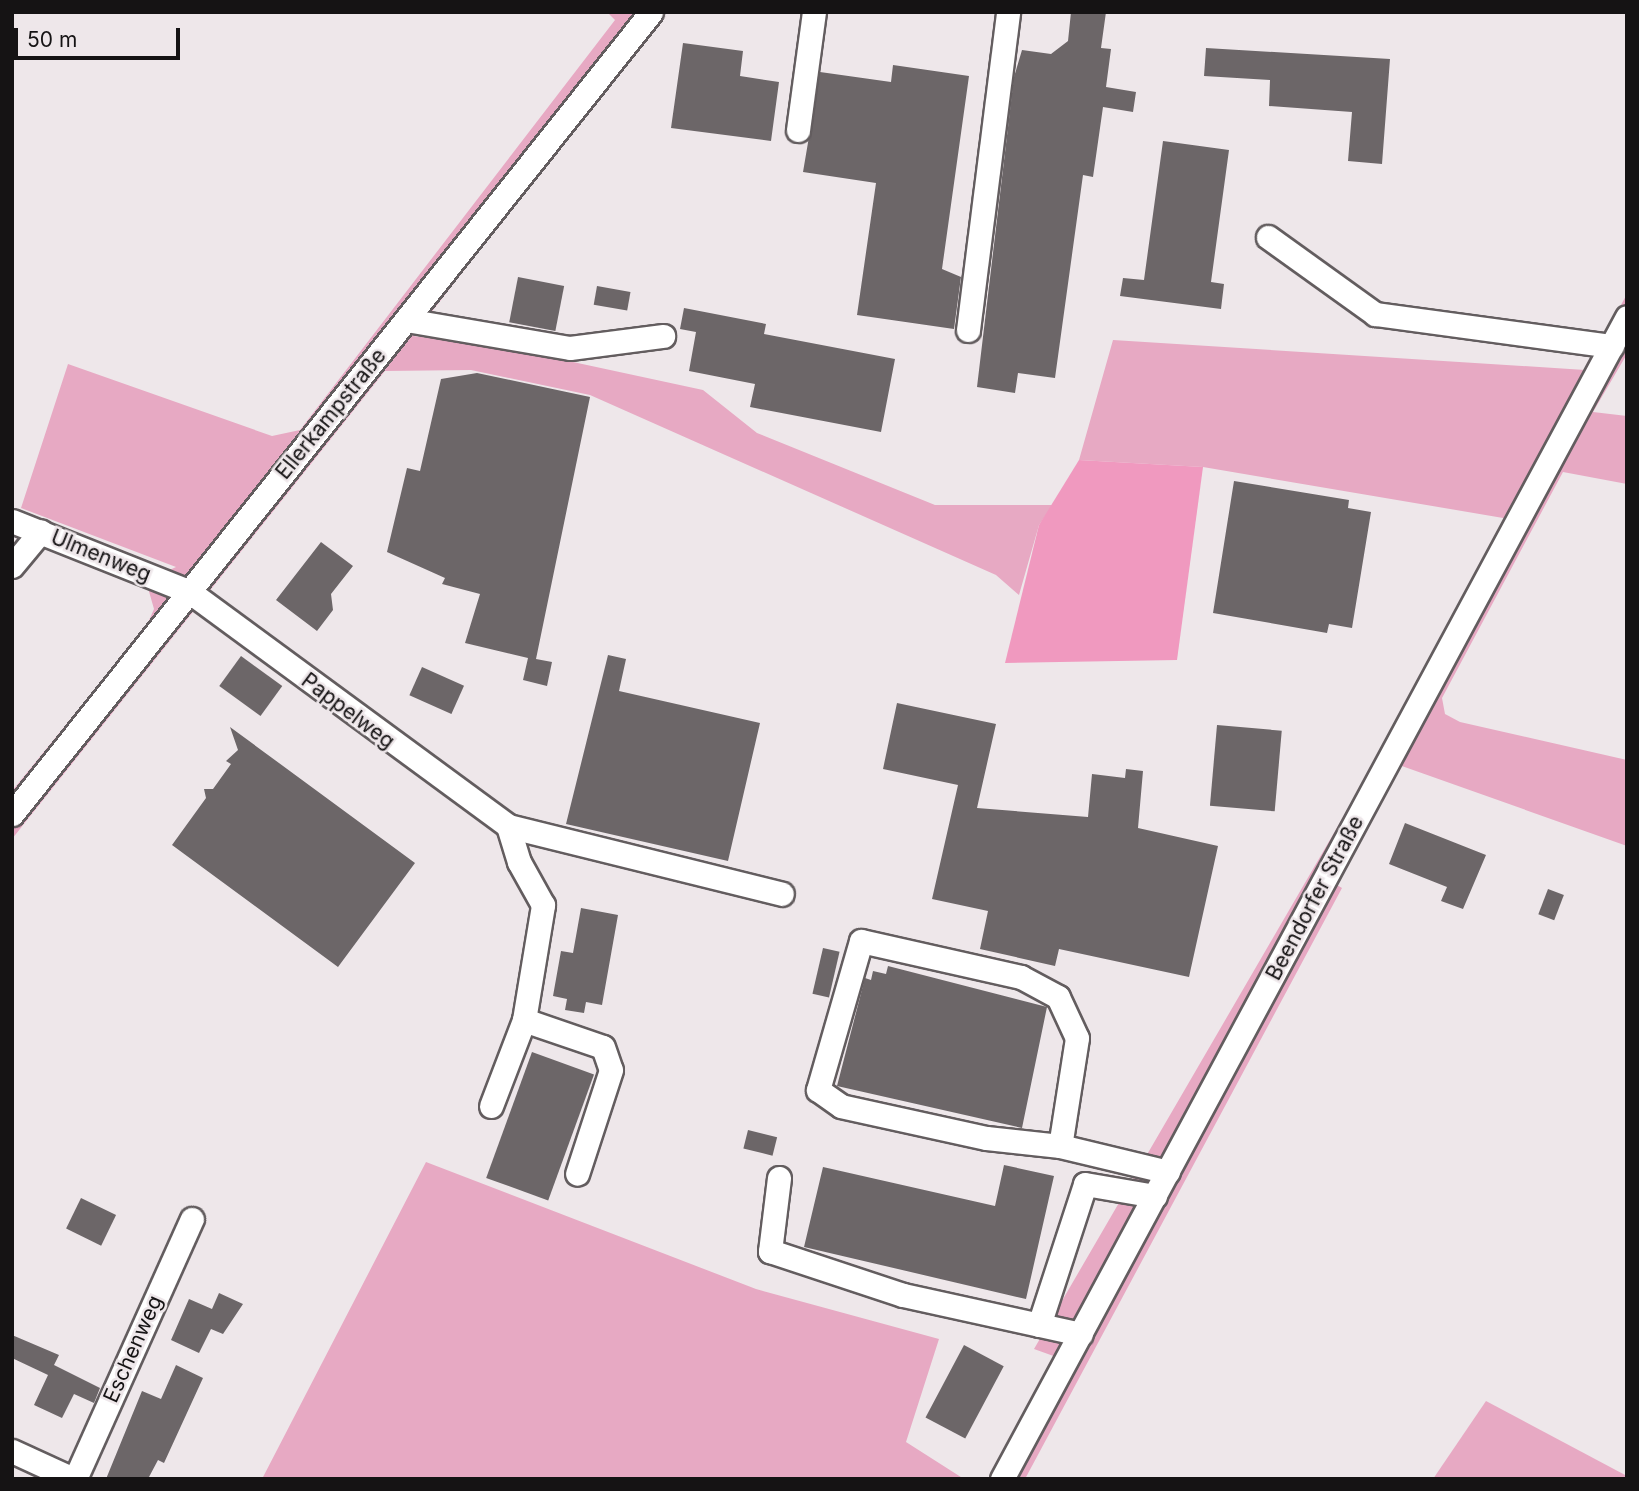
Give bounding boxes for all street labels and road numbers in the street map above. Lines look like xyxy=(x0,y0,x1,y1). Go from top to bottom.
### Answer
street label: Ellerkampstraße xyxy=(271,344,391,484)
street label: Ulmenweg xyxy=(47,525,155,587)
street label: Pappelweg xyxy=(296,668,400,754)
street label: Beendorfer Straße xyxy=(1261,811,1369,985)
street label: Eschenweg xyxy=(98,1291,168,1407)

